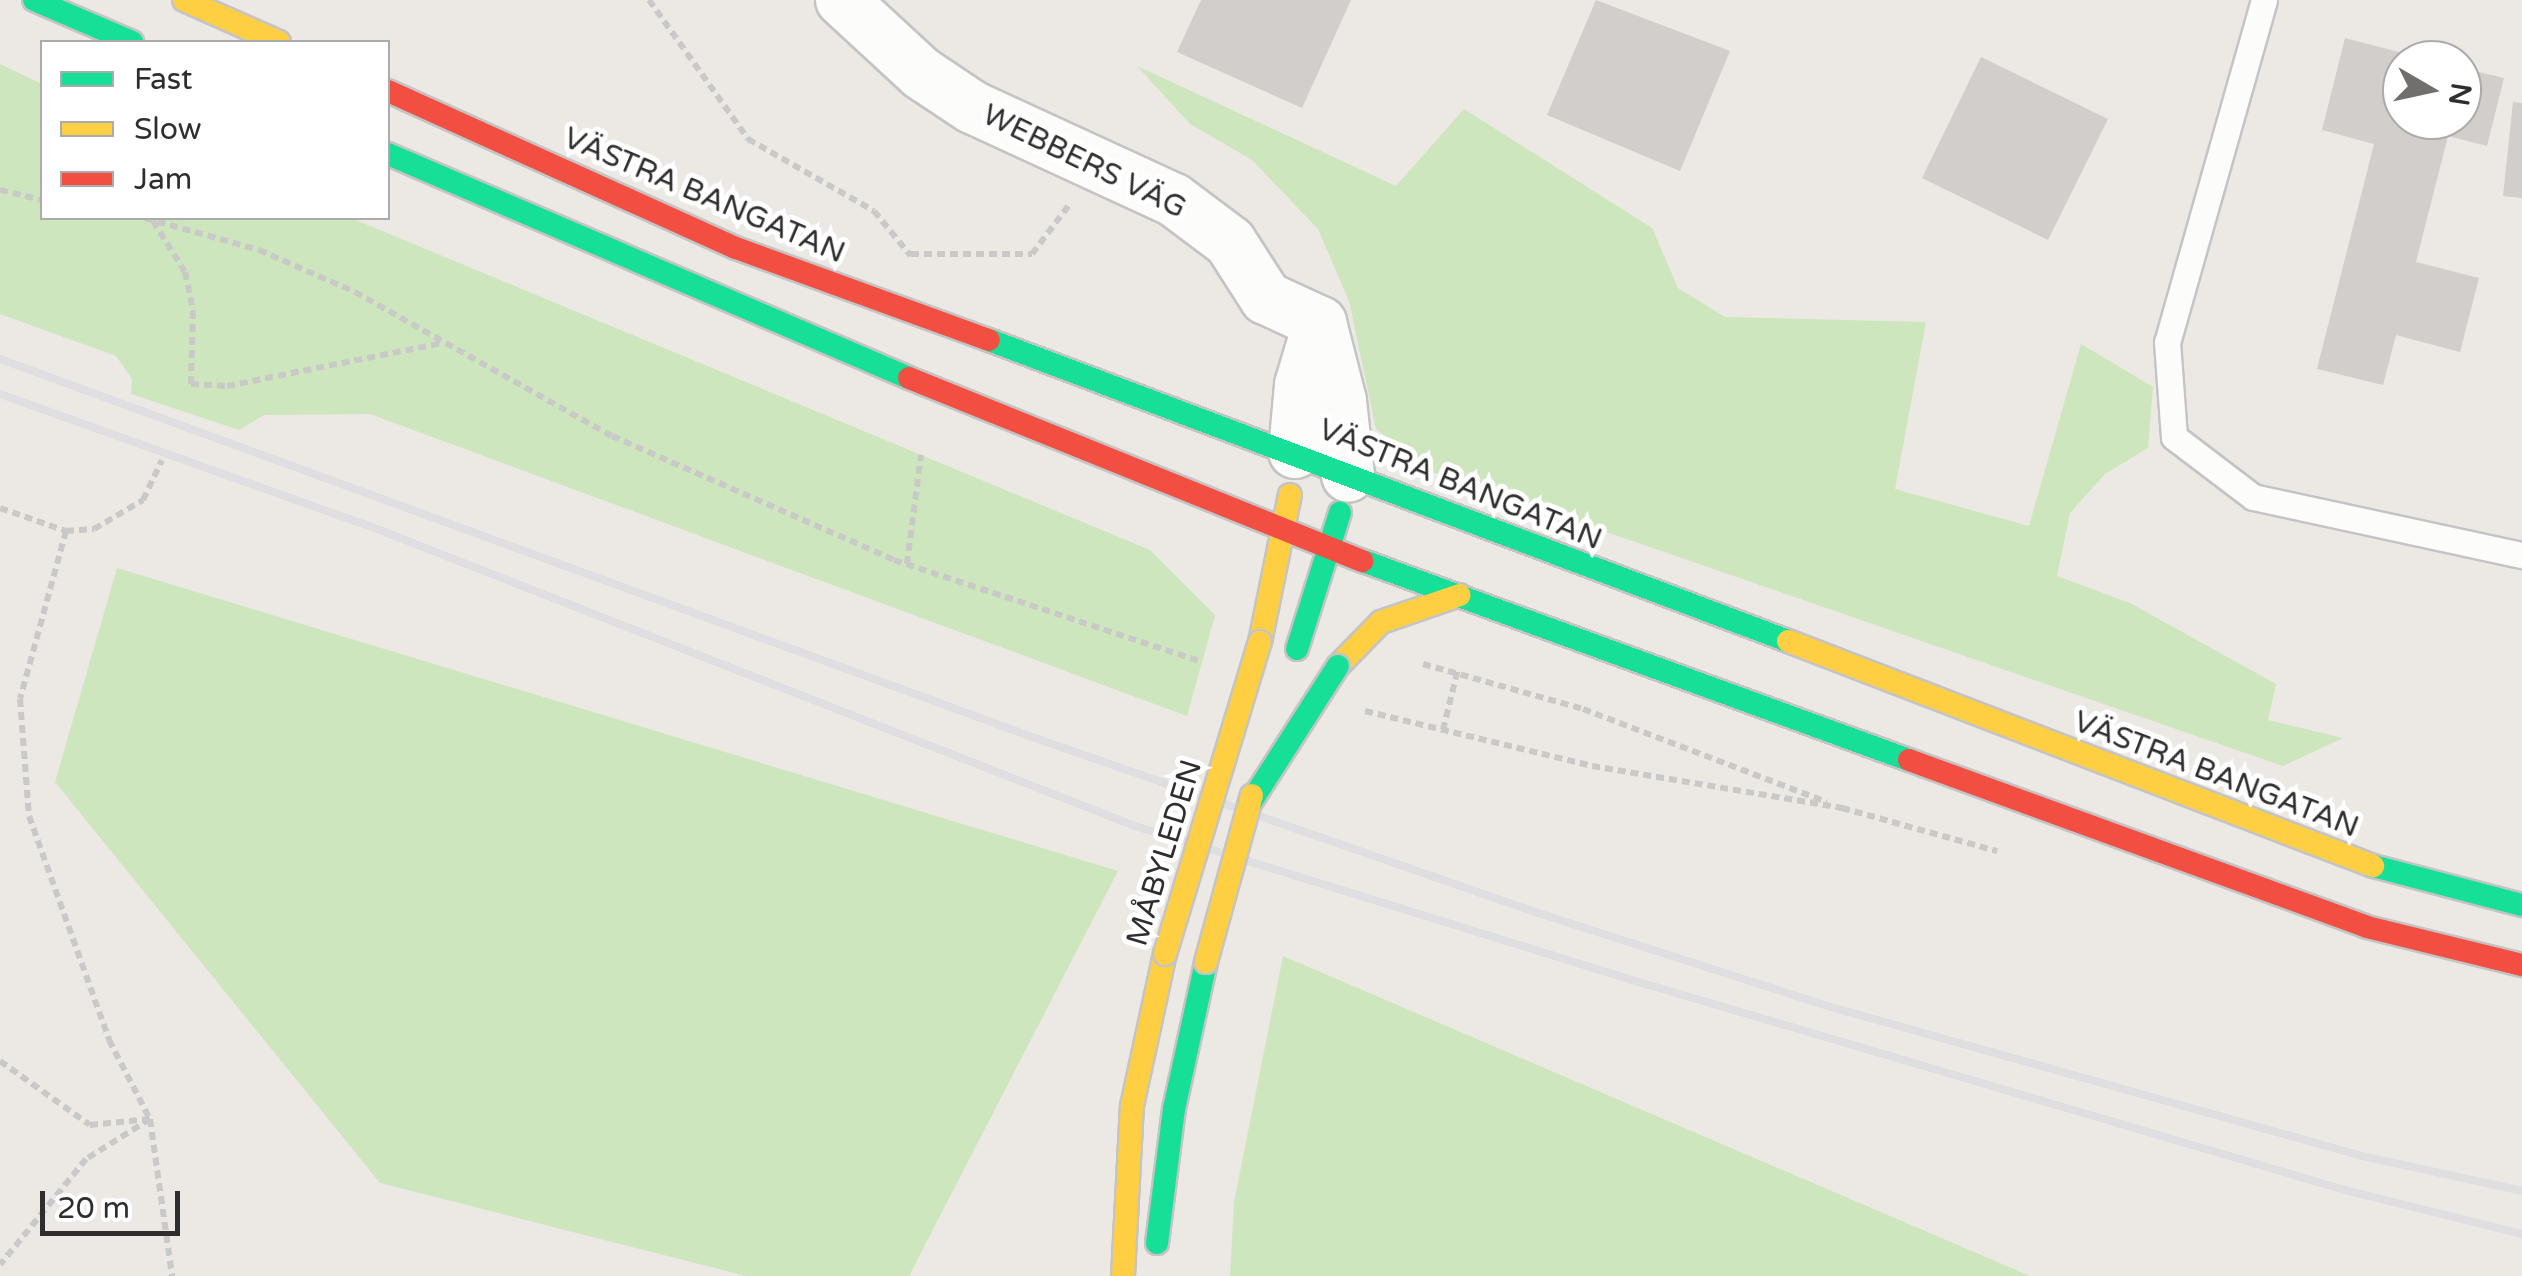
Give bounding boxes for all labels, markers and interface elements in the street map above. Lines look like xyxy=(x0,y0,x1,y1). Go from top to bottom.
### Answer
legend xyxy=(40,40,390,220)
north arrow xyxy=(2382,40,2482,140)
text: Fast xyxy=(134,61,193,98)
text: N xyxy=(2441,81,2478,108)
street label: WEBBERS VÄG xyxy=(976,97,1192,227)
text: Slow xyxy=(134,111,202,148)
street label: VÄSTRA BANGATAN xyxy=(558,120,850,272)
text: Jam xyxy=(134,161,192,198)
street label: VÄSTRA BANGATAN xyxy=(1313,412,1607,558)
street label: VÄSTRA BANGATAN xyxy=(2068,704,2364,846)
street label: MÅBYLEDEN xyxy=(1120,756,1210,950)
scale bar xyxy=(45,1171,185,1233)
text: 20 m xyxy=(57,1190,130,1227)

